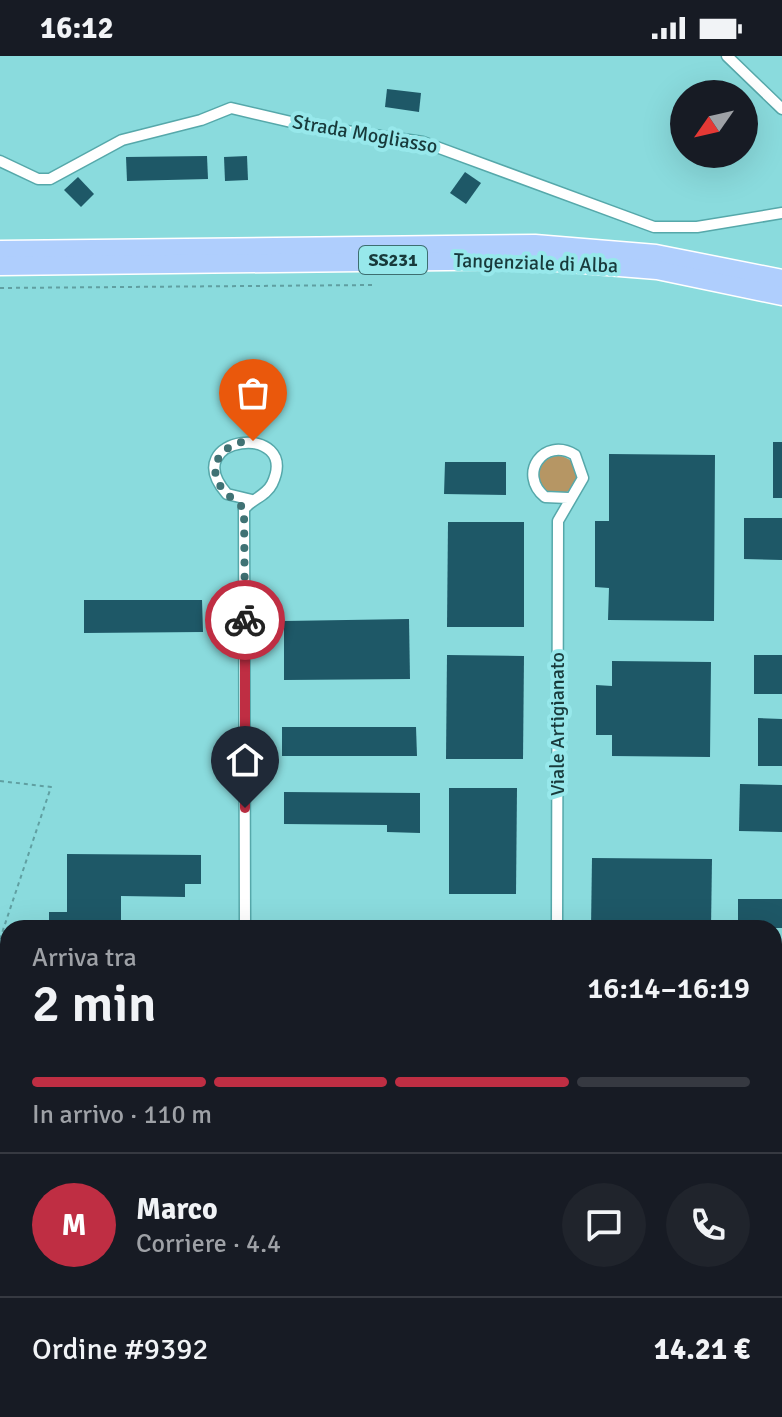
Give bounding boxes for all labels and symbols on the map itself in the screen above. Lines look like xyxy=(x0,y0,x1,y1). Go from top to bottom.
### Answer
north arrow xyxy=(670,80,758,168)
street label: Strada Mogliasso xyxy=(291,109,439,159)
road number: SS231 xyxy=(359,246,427,274)
street label: Tangenziale di Alba xyxy=(453,248,619,278)
pin xyxy=(219,359,287,441)
courier xyxy=(205,580,285,660)
street label: Viale Artigianato xyxy=(545,652,570,796)
pin xyxy=(211,726,279,808)

